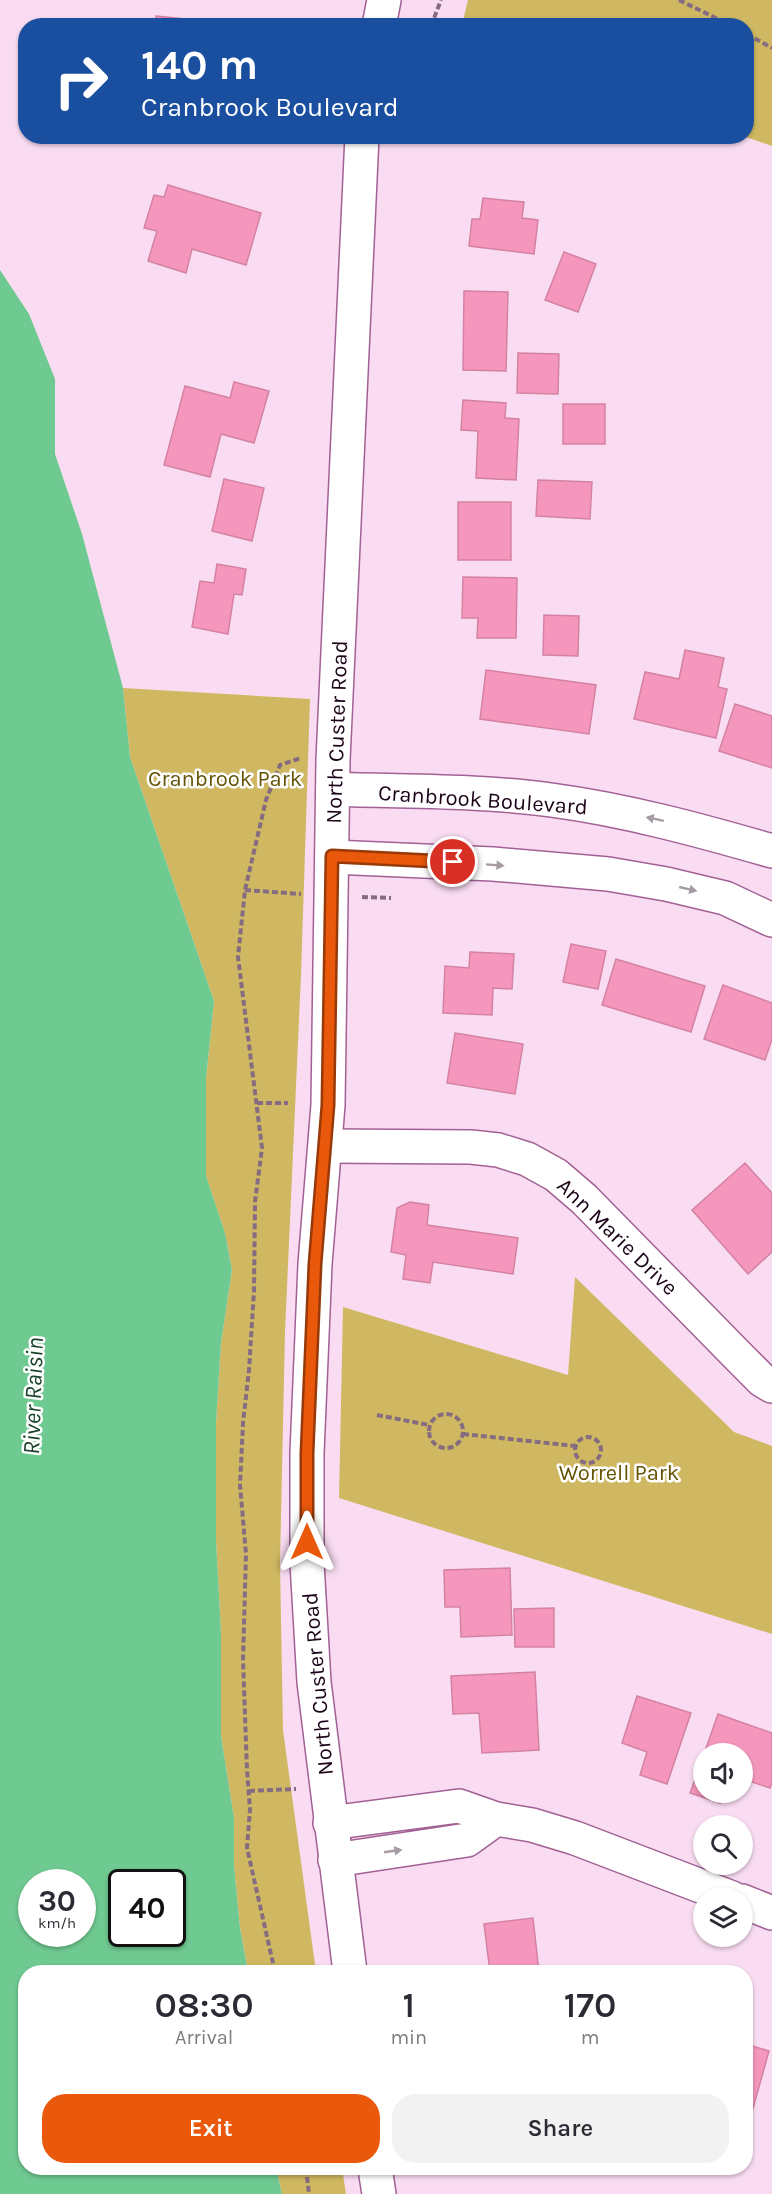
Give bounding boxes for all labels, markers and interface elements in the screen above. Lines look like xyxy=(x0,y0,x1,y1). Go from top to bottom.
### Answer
text: 140 m xyxy=(141,40,258,90)
icon: right xyxy=(42,42,120,120)
text: Cranbrook Boulevard xyxy=(141,91,399,123)
street label: North Custer Road xyxy=(321,640,353,824)
park label: Cranbrook Park xyxy=(148,766,302,792)
street label: Cranbrook Boulevard xyxy=(377,780,589,820)
one-way arrow xyxy=(646,813,664,823)
pin xyxy=(427,836,478,887)
icon: arrive xyxy=(436,845,469,878)
one-way arrow xyxy=(486,860,505,869)
one-way arrow xyxy=(679,885,698,895)
street label: Ann Marie Drive xyxy=(552,1173,683,1301)
water label: River Raisin xyxy=(17,1337,49,1455)
park label: Worrell Park xyxy=(559,1460,679,1486)
position arrow xyxy=(275,1510,339,1574)
street label: North Custer Road xyxy=(297,1591,339,1776)
map controls xyxy=(693,1743,753,1947)
button: sound xyxy=(693,1743,753,1803)
button: search xyxy=(693,1815,753,1875)
one-way arrow xyxy=(384,1847,403,1856)
speed limit sign: 40 xyxy=(108,1869,186,1947)
text: 30 xyxy=(38,1883,76,1919)
button: layers xyxy=(693,1887,753,1947)
text: km/h xyxy=(38,1914,76,1932)
text: 08:30 xyxy=(155,1984,254,2026)
text: 1 xyxy=(402,1984,415,2026)
text: 170 xyxy=(564,1984,616,2026)
text: Arrival xyxy=(175,2026,233,2049)
text: min xyxy=(390,2026,427,2049)
text: m xyxy=(581,2026,599,2049)
button: Exit xyxy=(42,2094,380,2163)
button: Share xyxy=(392,2094,729,2163)

